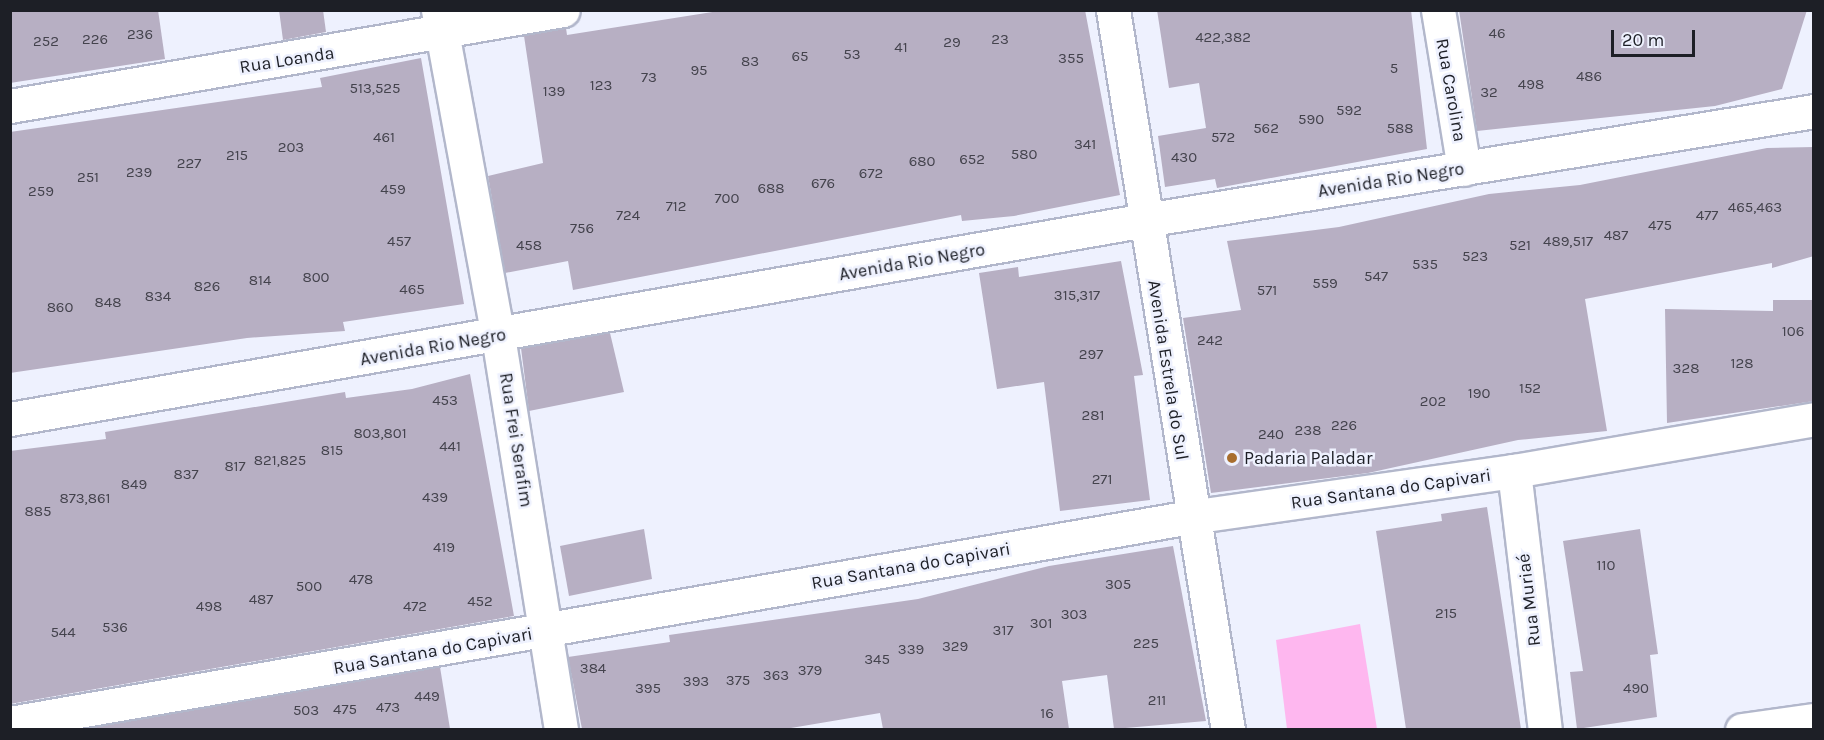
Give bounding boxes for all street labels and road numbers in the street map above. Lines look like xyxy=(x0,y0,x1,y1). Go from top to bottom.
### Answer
street label: Rua Carolina xyxy=(1431,37,1471,143)
street label: Rua Loanda xyxy=(238,42,336,78)
street label: Avenida Rio Negro xyxy=(1316,158,1466,202)
street label: Avenida Rio Negro xyxy=(837,239,987,285)
street label: Avenida Estrela do Sul xyxy=(1143,278,1193,462)
street label: Avenida Rio Negro xyxy=(358,324,508,370)
street label: Rua Frei Serafim xyxy=(495,371,537,509)
street label: Rua Santana do Capivari xyxy=(1290,464,1492,514)
street label: Rua Santana do Capivari xyxy=(810,538,1012,594)
street label: Rua Muriaé xyxy=(1513,552,1545,648)
street label: Rua Santana do Capivari xyxy=(332,623,534,679)

